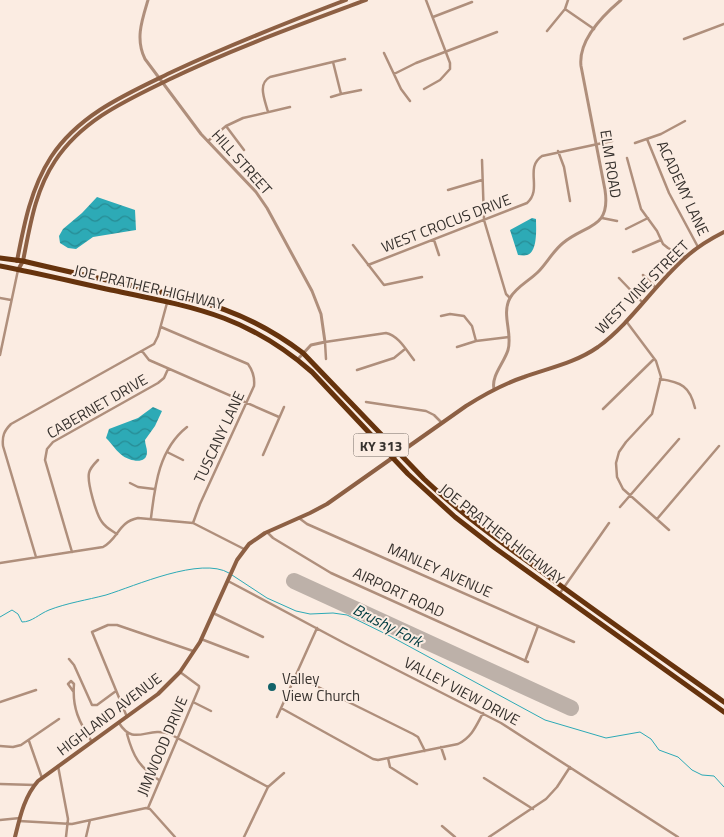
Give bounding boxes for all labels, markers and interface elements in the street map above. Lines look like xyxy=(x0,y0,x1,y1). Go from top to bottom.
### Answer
street label: HILL STREET xyxy=(206,124,278,200)
street label: ELM ROAD xyxy=(594,128,628,200)
street label: ACADEMY LANE xyxy=(651,137,715,239)
street label: WEST CROCUS DRIVE xyxy=(378,188,514,258)
street label: WEST VINE STREET xyxy=(590,235,694,339)
street label: JOE PRATHER HIGHWAY xyxy=(72,259,226,315)
street label: CABERNET DRIVE xyxy=(42,368,152,444)
street label: TUSCANY LANE xyxy=(188,387,250,487)
road number: KY 313 xyxy=(354,434,408,456)
street label: JOE PRATHER HIGHWAY xyxy=(434,478,570,590)
street label: MANLEY AVENUE xyxy=(384,537,496,603)
street label: AIRPORT ROAD xyxy=(349,561,449,623)
water label: Brushy Fork xyxy=(349,597,429,654)
street label: VALLEY VIEW DRIVE xyxy=(400,651,524,731)
street label: HIGHLAND AVENUE xyxy=(52,667,166,761)
place label: Valley View Church xyxy=(282,667,360,707)
marker: Valley View Church xyxy=(266,681,278,693)
street label: JIMWOOD DRIVE xyxy=(131,693,193,799)

